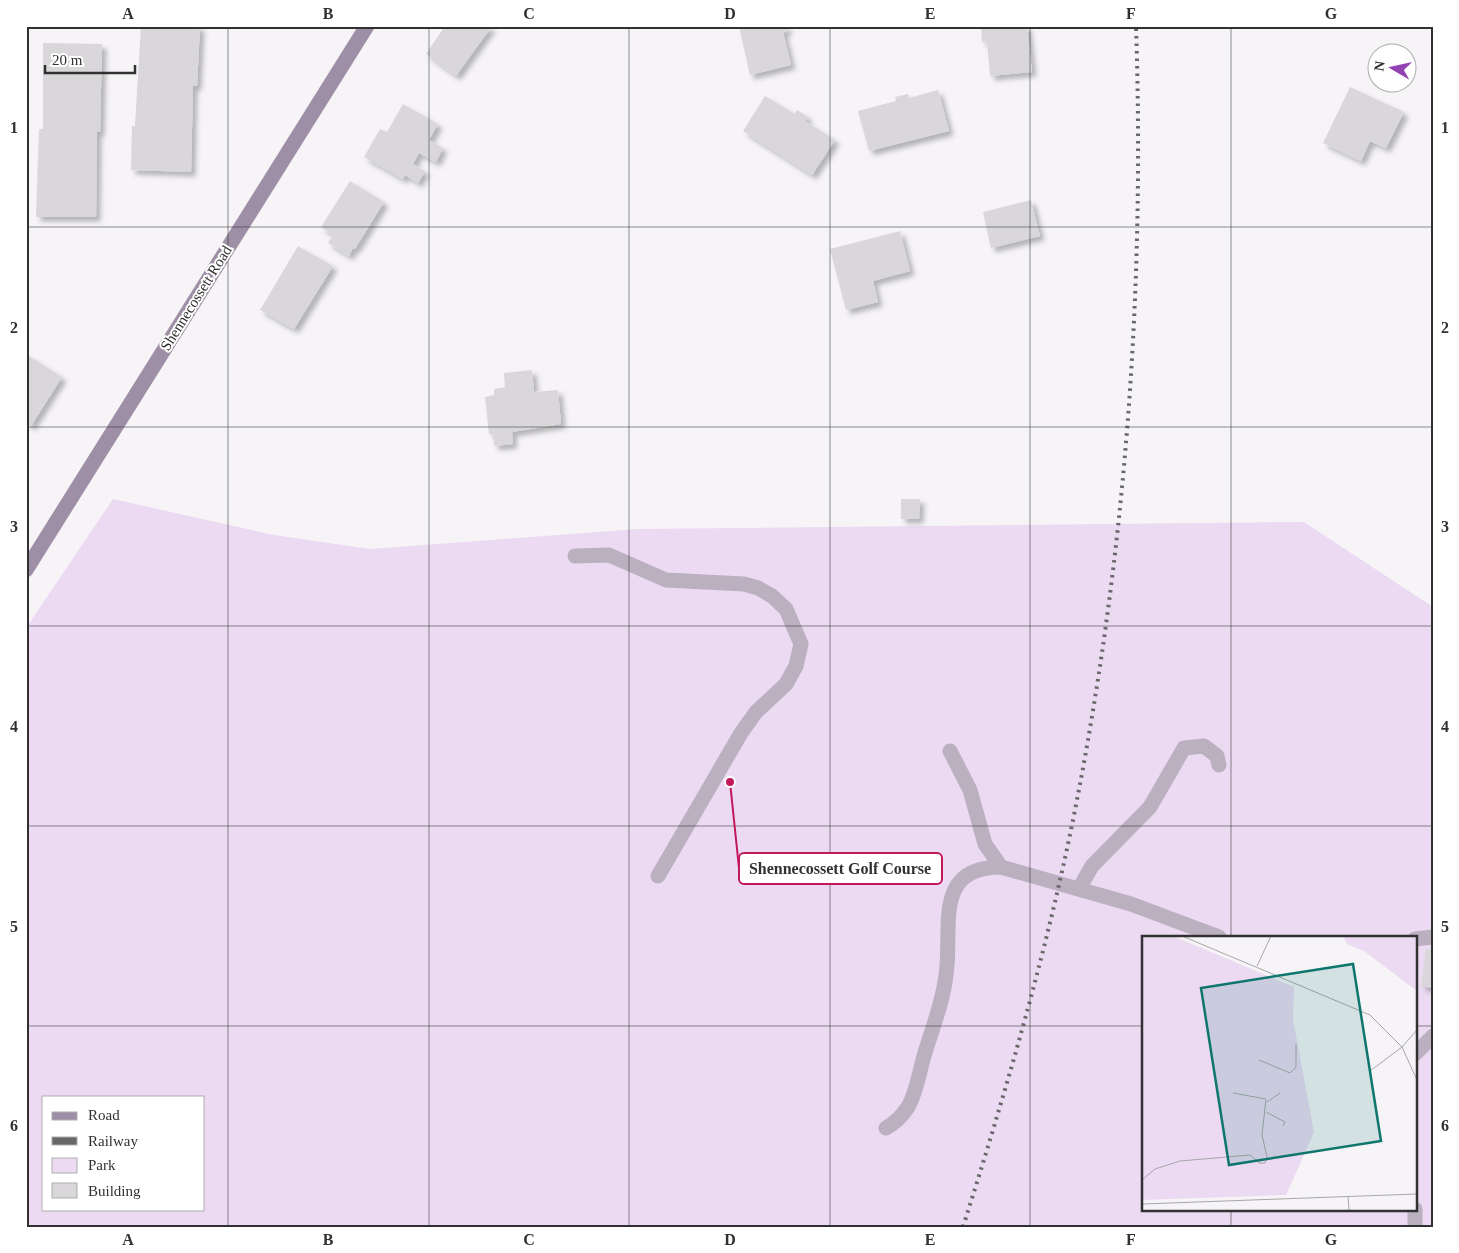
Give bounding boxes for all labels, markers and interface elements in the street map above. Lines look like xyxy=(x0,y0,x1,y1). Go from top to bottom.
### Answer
text: A xyxy=(122,5,134,22)
text: B xyxy=(323,5,334,22)
text: C xyxy=(523,5,535,22)
text: D xyxy=(724,5,736,22)
text: E xyxy=(925,5,935,22)
text: F xyxy=(1126,5,1136,22)
text: G xyxy=(1325,5,1338,22)
scale bar xyxy=(45,42,135,74)
north arrow xyxy=(1366,42,1416,92)
text: 20 m xyxy=(52,52,83,68)
text: N xyxy=(1371,60,1388,72)
text: 1 xyxy=(10,119,18,136)
text: 1 xyxy=(1441,119,1449,136)
street label: Shennecossett Road xyxy=(157,242,235,353)
text: 2 xyxy=(10,319,18,336)
text: 2 xyxy=(1441,319,1449,336)
text: 3 xyxy=(10,518,18,535)
text: 3 xyxy=(1441,518,1449,535)
text: 4 xyxy=(10,718,18,735)
text: 4 xyxy=(1441,718,1449,735)
callout: Shennecossett Golf Course xyxy=(739,853,942,884)
text: Shennecossett Golf Course xyxy=(749,860,931,877)
text: 5 xyxy=(10,918,18,935)
text: 5 xyxy=(1441,918,1449,935)
inset map xyxy=(1142,936,1416,1210)
legend xyxy=(42,1096,205,1210)
text: Road xyxy=(88,1107,120,1123)
text: 6 xyxy=(10,1117,18,1134)
text: 6 xyxy=(1441,1117,1449,1134)
text: Railway xyxy=(88,1133,138,1149)
text: Park xyxy=(88,1157,116,1173)
text: Building xyxy=(88,1183,141,1199)
text: A xyxy=(122,1231,134,1248)
text: B xyxy=(323,1231,334,1248)
text: C xyxy=(523,1231,535,1248)
text: D xyxy=(724,1231,736,1248)
text: E xyxy=(925,1231,935,1248)
text: F xyxy=(1126,1231,1136,1248)
text: G xyxy=(1325,1231,1338,1248)

